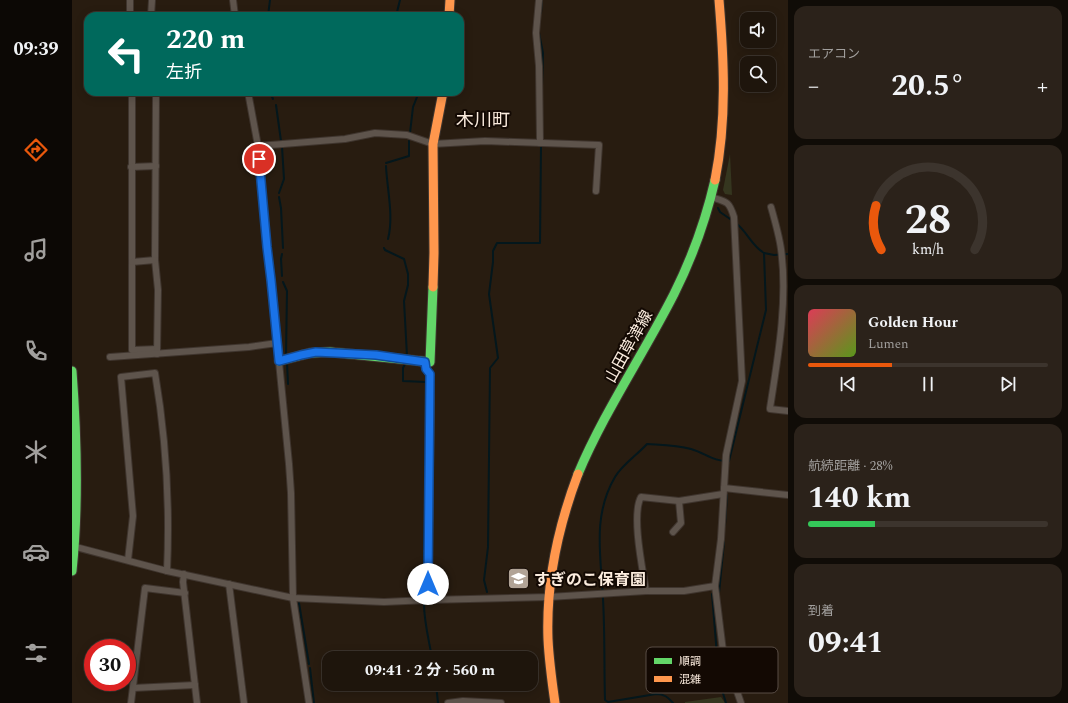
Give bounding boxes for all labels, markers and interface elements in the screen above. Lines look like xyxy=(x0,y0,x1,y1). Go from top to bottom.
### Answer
map controls xyxy=(740,12,776,92)
button: sound xyxy=(740,12,776,48)
text: 220 m xyxy=(166,18,245,61)
icon: left xyxy=(100,28,152,80)
text: 09:39 xyxy=(13,36,59,63)
text: エアコン xyxy=(808,44,860,64)
button: search xyxy=(740,56,776,92)
text: 左折 xyxy=(166,59,202,86)
text: 20.5° xyxy=(891,63,965,109)
text: − xyxy=(808,70,819,103)
text: + xyxy=(1037,70,1048,103)
district label: 木川町 xyxy=(456,107,510,134)
icon: directions xyxy=(22,136,50,164)
pin xyxy=(242,142,276,176)
icon: arrive xyxy=(248,148,270,170)
text: 28 xyxy=(905,189,951,252)
icon: music xyxy=(22,236,50,264)
text: km/h xyxy=(912,239,944,261)
street label: 山田草津線 xyxy=(599,306,659,387)
text: Golden Hour xyxy=(868,311,958,334)
text: Lumen xyxy=(868,334,909,354)
icon: phone xyxy=(22,337,50,365)
icon: previous xyxy=(837,373,859,395)
icon: pause xyxy=(917,373,939,395)
icon: next xyxy=(997,373,1019,395)
icon: climate xyxy=(22,438,50,466)
text: 航続距離 · 28% xyxy=(808,456,893,476)
text: 140 km xyxy=(808,475,911,521)
icon: car xyxy=(22,538,50,566)
position arrow xyxy=(407,563,449,605)
school or university icon: すぎのこ保育園 xyxy=(506,566,532,592)
place label: すぎのこ保育園 xyxy=(534,568,646,592)
text: 到着 xyxy=(808,601,834,621)
text: 09:41 xyxy=(808,620,883,666)
icon: filters xyxy=(22,639,50,667)
speed limit sign: 30 xyxy=(84,639,136,691)
legend xyxy=(646,647,778,693)
text: 順調 xyxy=(679,653,701,670)
text: 09:41 · 2 分 · 560 m xyxy=(365,659,495,682)
text: 混雑 xyxy=(679,671,701,688)

